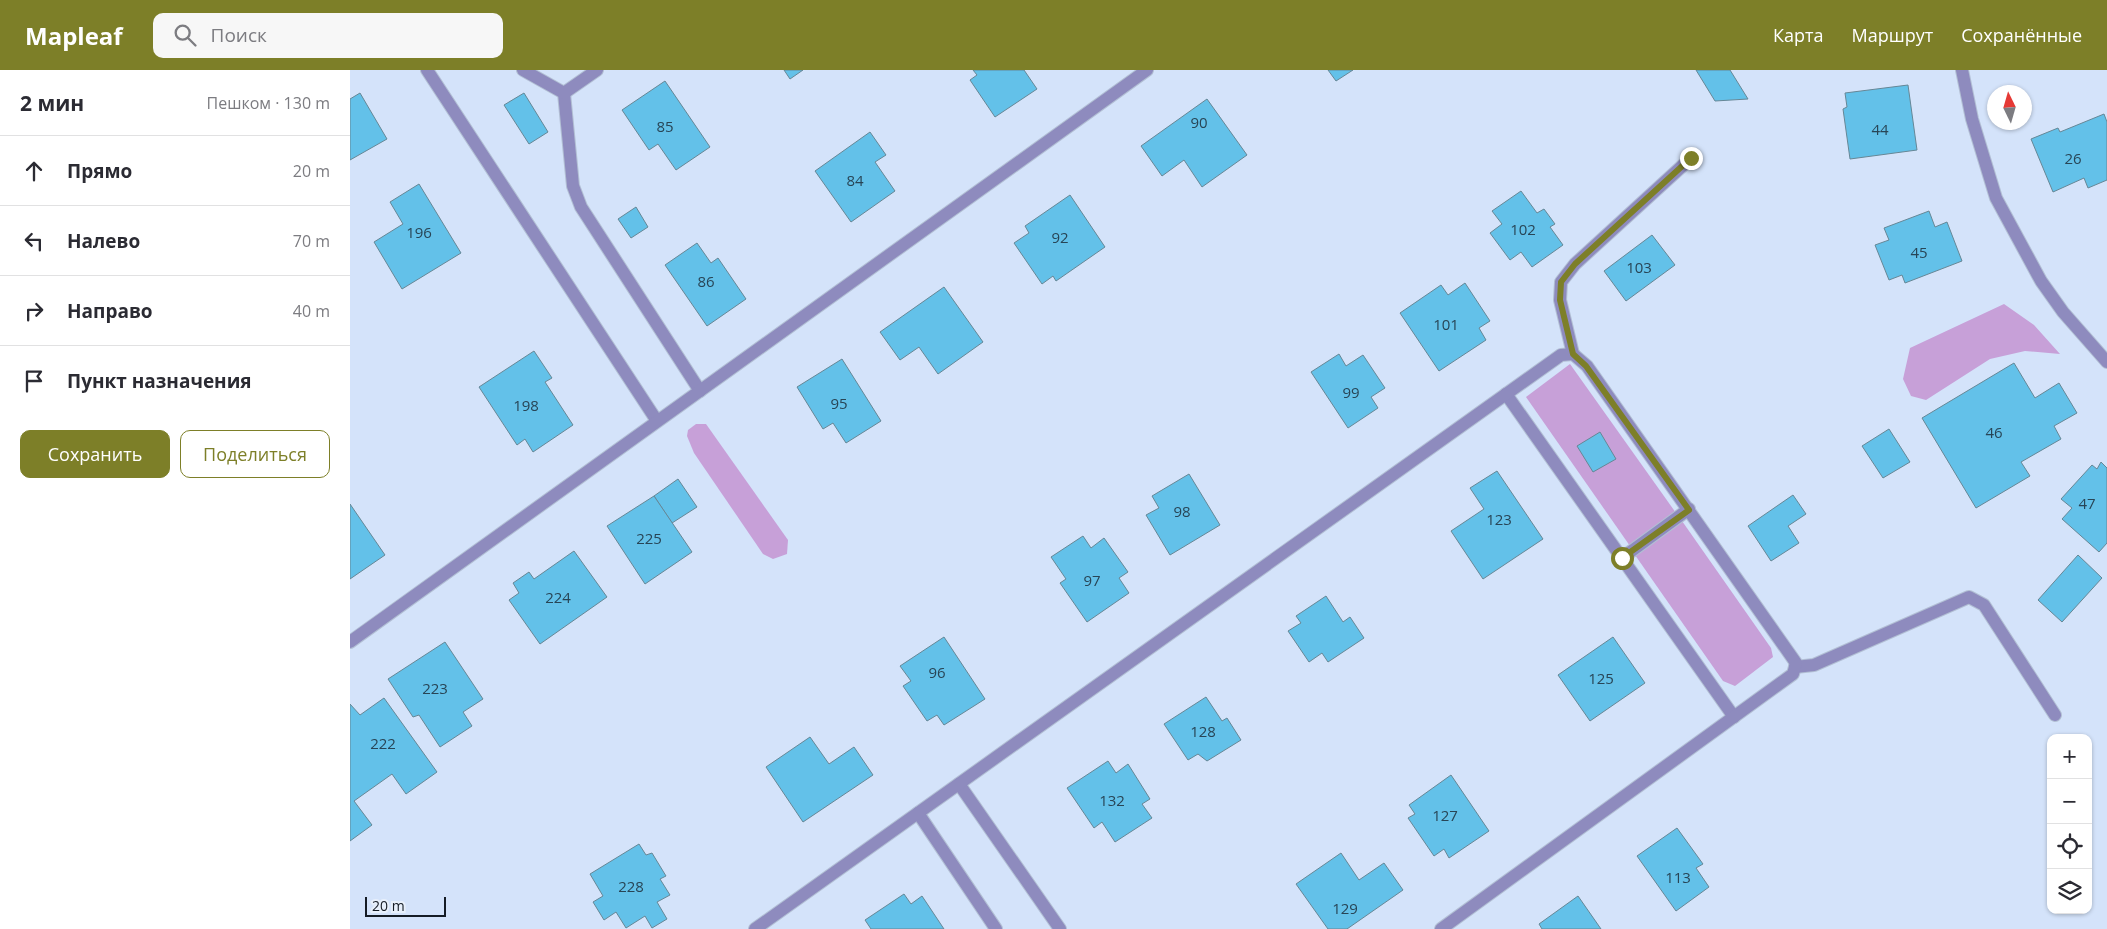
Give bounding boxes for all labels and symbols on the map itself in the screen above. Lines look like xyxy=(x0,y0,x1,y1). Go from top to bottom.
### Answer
north arrow xyxy=(1987,85,2032,130)
house number: 90 xyxy=(1190,112,1208,132)
house number: 85 xyxy=(656,116,674,136)
house number: 44 xyxy=(1871,119,1889,139)
route end xyxy=(1680,147,1703,170)
house number: 26 xyxy=(2064,148,2082,168)
house number: 84 xyxy=(846,170,864,190)
house number: 102 xyxy=(1510,219,1536,239)
house number: 196 xyxy=(406,222,432,242)
house number: 92 xyxy=(1051,227,1069,247)
house number: 45 xyxy=(1910,242,1928,262)
house number: 103 xyxy=(1626,257,1652,277)
house number: 86 xyxy=(697,271,715,291)
house number: 101 xyxy=(1433,314,1459,334)
house number: 99 xyxy=(1342,382,1360,402)
house number: 95 xyxy=(830,393,848,413)
house number: 198 xyxy=(513,395,539,415)
house number: 46 xyxy=(1985,422,2003,442)
house number: 47 xyxy=(2078,493,2096,513)
house number: 98 xyxy=(1173,501,1191,521)
house number: 123 xyxy=(1486,509,1512,529)
house number: 225 xyxy=(636,528,662,548)
route start xyxy=(1611,547,1634,570)
house number: 97 xyxy=(1083,570,1101,590)
house number: 224 xyxy=(545,587,571,607)
house number: 96 xyxy=(928,662,946,682)
house number: 125 xyxy=(1588,668,1614,688)
house number: 223 xyxy=(422,678,448,698)
house number: 128 xyxy=(1190,721,1216,741)
house number: 222 xyxy=(370,733,396,753)
house number: 132 xyxy=(1099,790,1125,810)
house number: 127 xyxy=(1432,805,1458,825)
house number: 113 xyxy=(1665,867,1691,887)
house number: 228 xyxy=(618,876,644,896)
scale bar xyxy=(365,894,446,917)
house number: 129 xyxy=(1332,898,1358,918)

